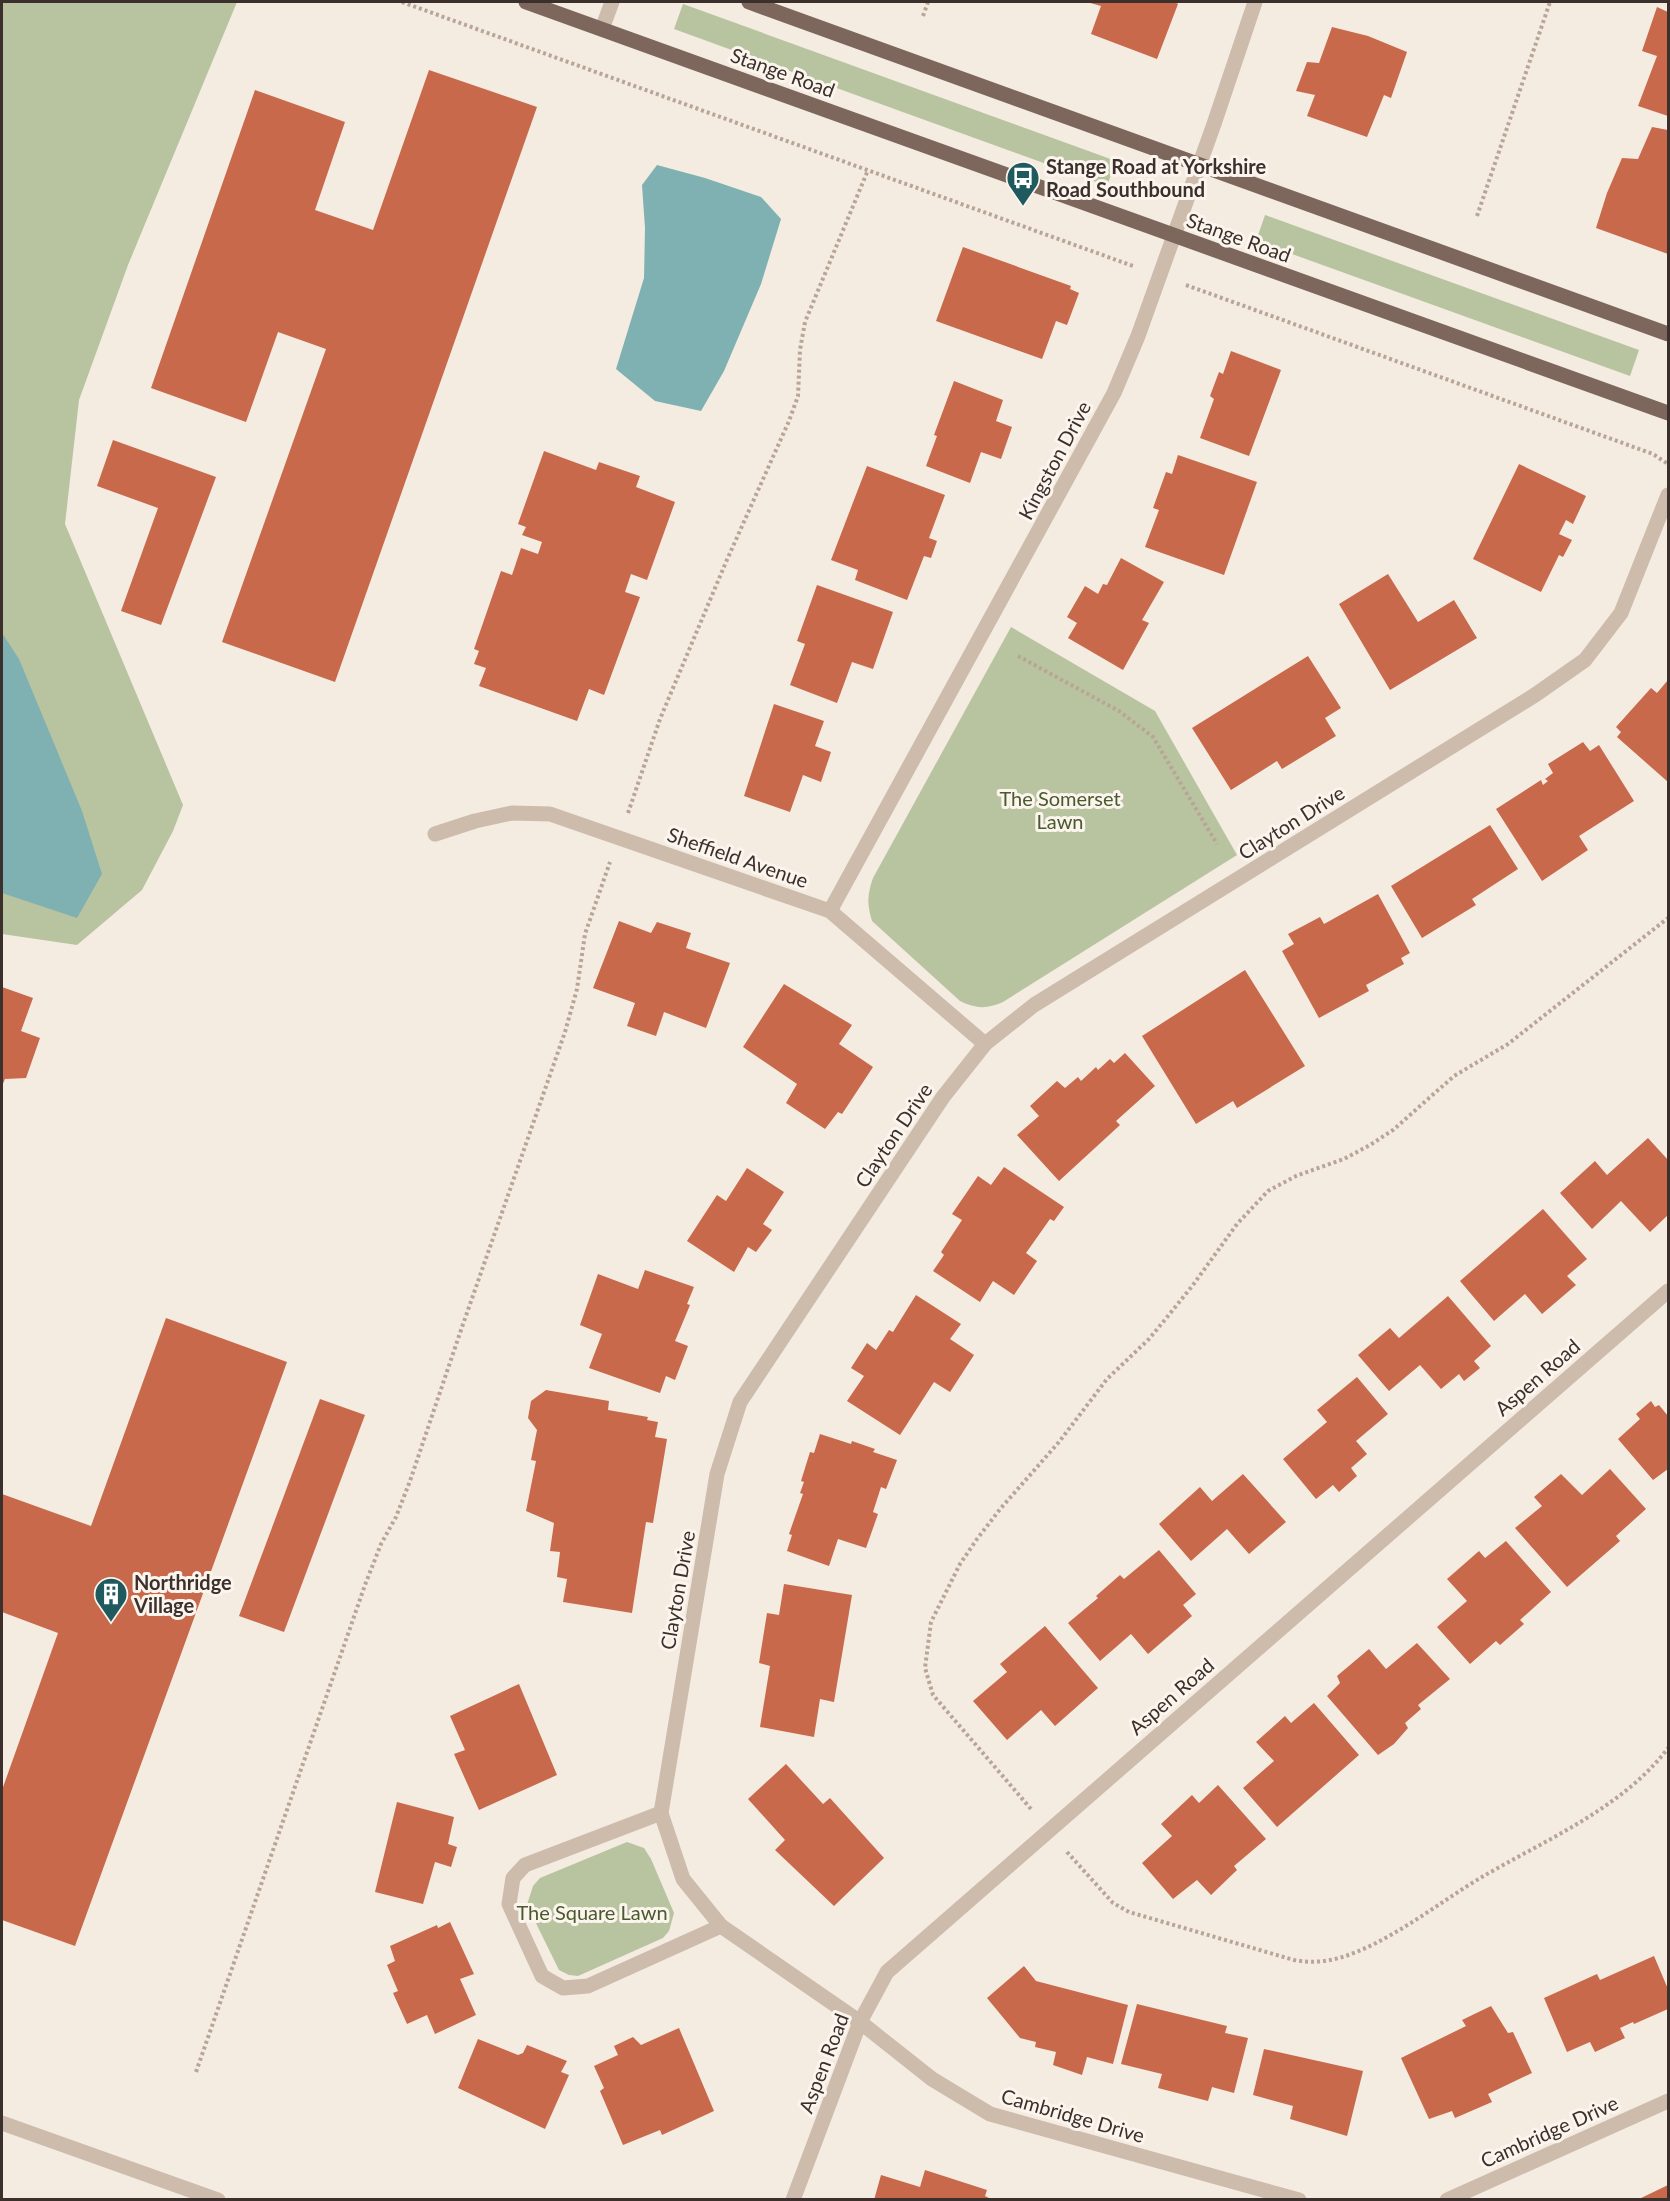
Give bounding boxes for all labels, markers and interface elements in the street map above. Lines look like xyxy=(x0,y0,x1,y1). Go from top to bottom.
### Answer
street label: Stange Road xyxy=(728,42,838,102)
place label: Stange Road at Yorkshire Road Southbound xyxy=(1046,154,1267,201)
bus stop icon: Stange Road at Yorkshire Road Southbound xyxy=(1005,160,1041,207)
street label: Stange Road xyxy=(1184,207,1294,267)
street label: Kingston Drive xyxy=(1013,397,1095,523)
street label: Clayton Drive xyxy=(1234,780,1348,864)
park label: The Somerset Lawn xyxy=(999,786,1121,833)
street label: Sheffield Avenue xyxy=(665,822,811,892)
street label: Clayton Drive xyxy=(849,1078,937,1192)
street label: Aspen Road xyxy=(1490,1334,1584,1420)
street label: Clayton Drive xyxy=(655,1529,699,1651)
place label: Northridge Village xyxy=(133,1570,232,1617)
building icon: Northridge Village xyxy=(93,1576,129,1623)
street label: Aspen Road xyxy=(1124,1653,1218,1739)
park label: The Square Lawn xyxy=(516,1900,668,1924)
street label: Aspen Road xyxy=(793,2010,853,2116)
street label: Cambridge Drive xyxy=(999,2083,1147,2147)
street label: Cambridge Drive xyxy=(1477,2090,1621,2172)

